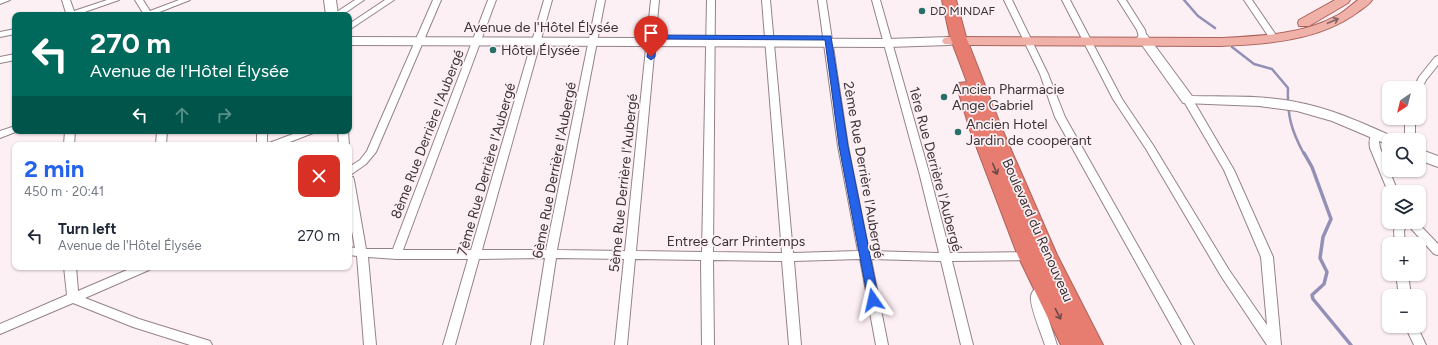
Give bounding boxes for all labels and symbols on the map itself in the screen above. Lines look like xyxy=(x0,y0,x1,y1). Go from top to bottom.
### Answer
place label: DD MINDAF xyxy=(930,4,996,18)
marker: DD MINDAF xyxy=(917,6,927,16)
pin xyxy=(634,16,668,57)
one-way arrow xyxy=(1326,17,1338,25)
street label: Avenue de l'Hôtel Élysée xyxy=(464,19,619,36)
place label: Hôtel Élysée xyxy=(501,42,580,59)
marker: Hôtel Élysée xyxy=(488,45,498,55)
street label: 8ème Rue Derrière l'Aubergé xyxy=(387,47,468,221)
street label: 7ème Rue Derrière l'Aubergé xyxy=(454,80,519,258)
street label: 6ème Rue Derrière l'Aubergé xyxy=(529,80,580,260)
street label: 2ème Rue Derrière l'Aubergé xyxy=(840,80,888,260)
place label: Ancien Pharmacie Ange Gabriel xyxy=(952,81,1065,114)
north arrow xyxy=(1382,81,1426,125)
street label: 1ère Rue Derrière l'Aubergé xyxy=(905,85,966,254)
marker: Ancien Pharmacie Ange Gabriel xyxy=(939,92,949,102)
street label: 5ème Rue Derrière l'Aubergé xyxy=(606,93,641,273)
place label: Ancien Hotel Jardin de cooperant xyxy=(966,116,1092,149)
marker: Ancien Hotel Jardin de cooperant xyxy=(953,127,963,137)
street label: Boulevard du Renouveau xyxy=(998,156,1077,304)
one-way arrow xyxy=(991,163,999,175)
street label: Entree Carr Printemps xyxy=(667,233,805,250)
position arrow xyxy=(852,279,894,321)
one-way arrow xyxy=(1054,308,1062,320)

